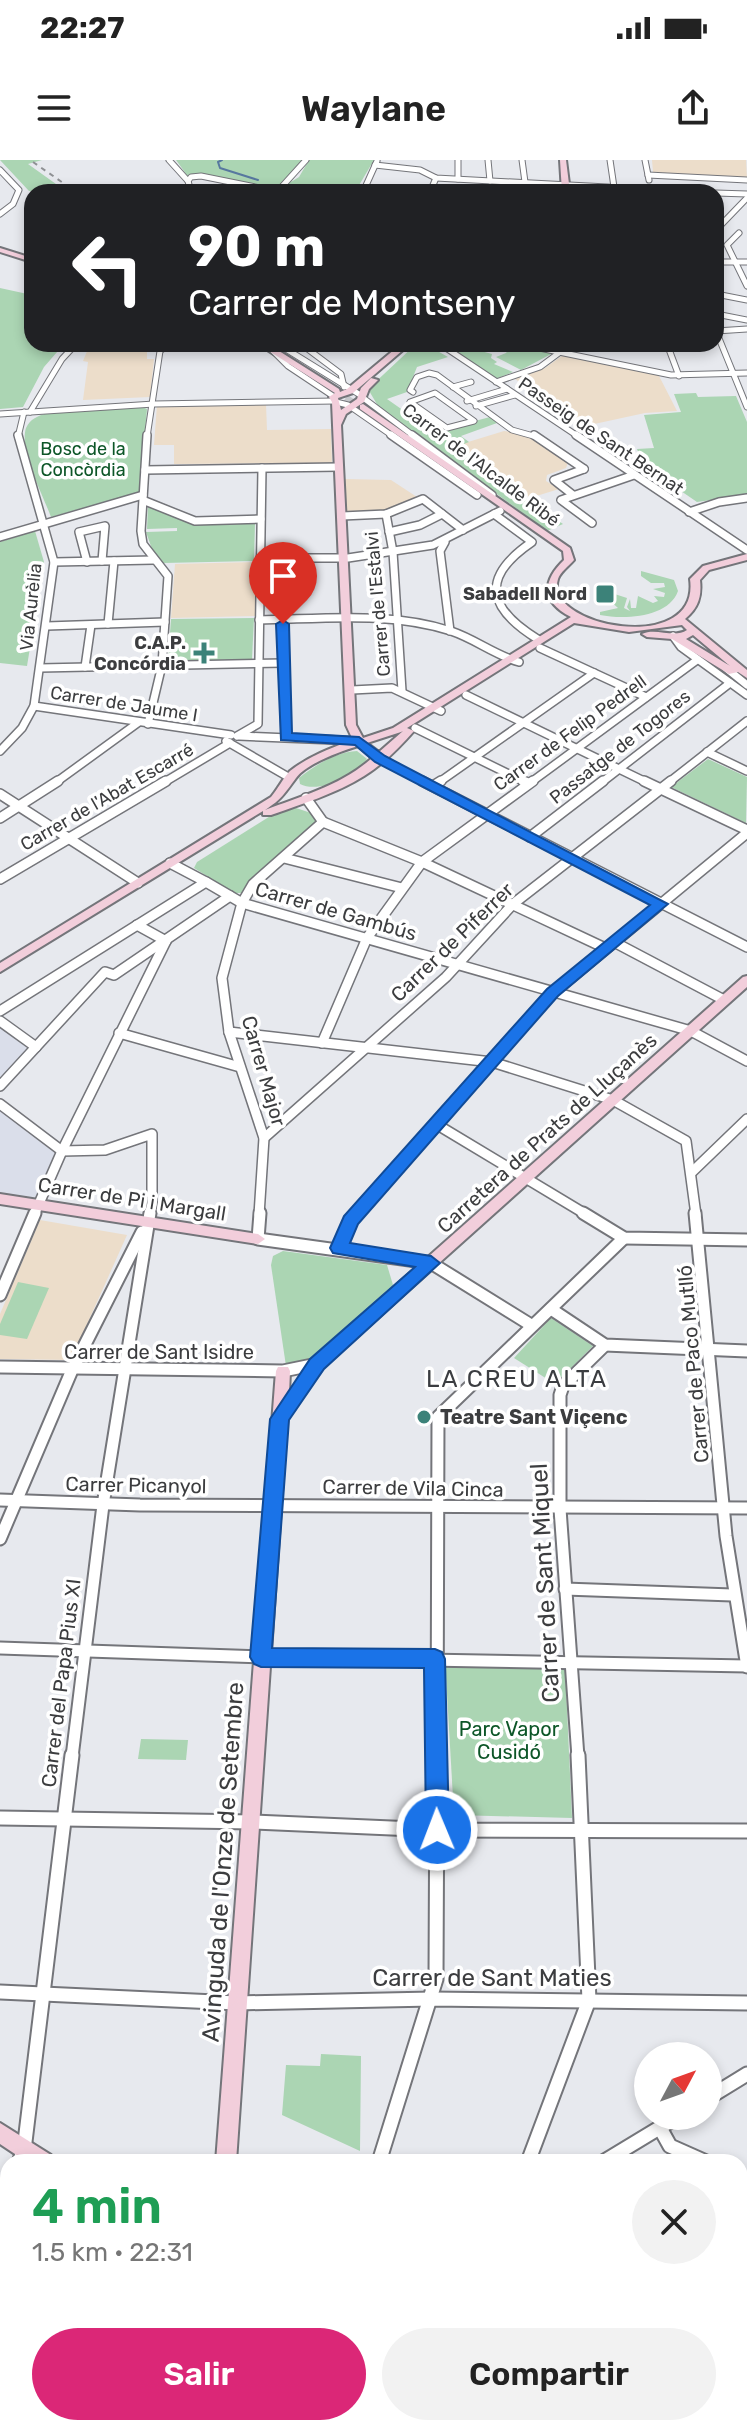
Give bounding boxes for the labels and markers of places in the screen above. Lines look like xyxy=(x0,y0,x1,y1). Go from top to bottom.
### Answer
pin xyxy=(249,542,317,624)
place label: Sabadell Nord xyxy=(463,583,587,605)
marker: Sabadell Nord xyxy=(594,583,616,605)
place label: C.A.P. Concórdia xyxy=(94,632,186,675)
marker: C.A.P. Concórdia xyxy=(193,642,215,664)
place label: Teatre Sant Viçenc xyxy=(440,1405,628,1429)
marker: Teatre Sant Viçenc xyxy=(415,1408,433,1426)

